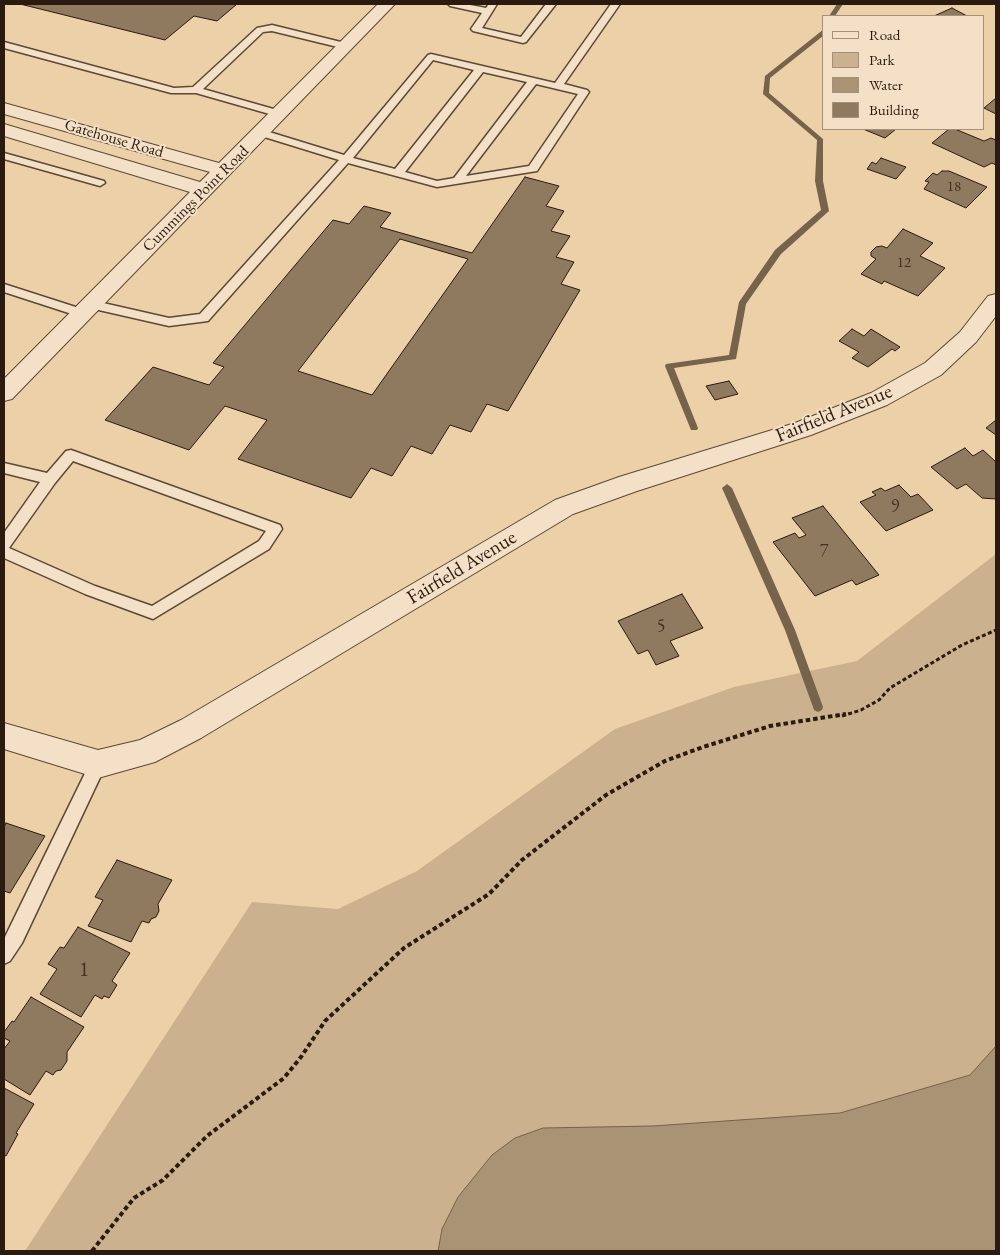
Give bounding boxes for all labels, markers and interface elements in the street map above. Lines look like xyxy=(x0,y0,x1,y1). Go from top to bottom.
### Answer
legend xyxy=(822,15,985,130)
text: Road xyxy=(869,25,900,44)
text: Park xyxy=(869,50,895,69)
text: Water xyxy=(869,75,903,94)
text: Building xyxy=(869,100,919,119)
street label: Gatehouse Road xyxy=(62,116,166,162)
street label: Cummings Point Road xyxy=(139,142,253,256)
house number: 18 xyxy=(947,178,961,196)
house number: 12 xyxy=(897,254,911,272)
street label: Fairfield Avenue xyxy=(772,380,896,448)
house number: 9 xyxy=(891,496,899,518)
street label: Fairfield Avenue xyxy=(403,526,521,610)
house number: 7 xyxy=(820,541,828,563)
house number: 5 xyxy=(657,616,665,638)
house number: 1 xyxy=(79,957,89,983)

